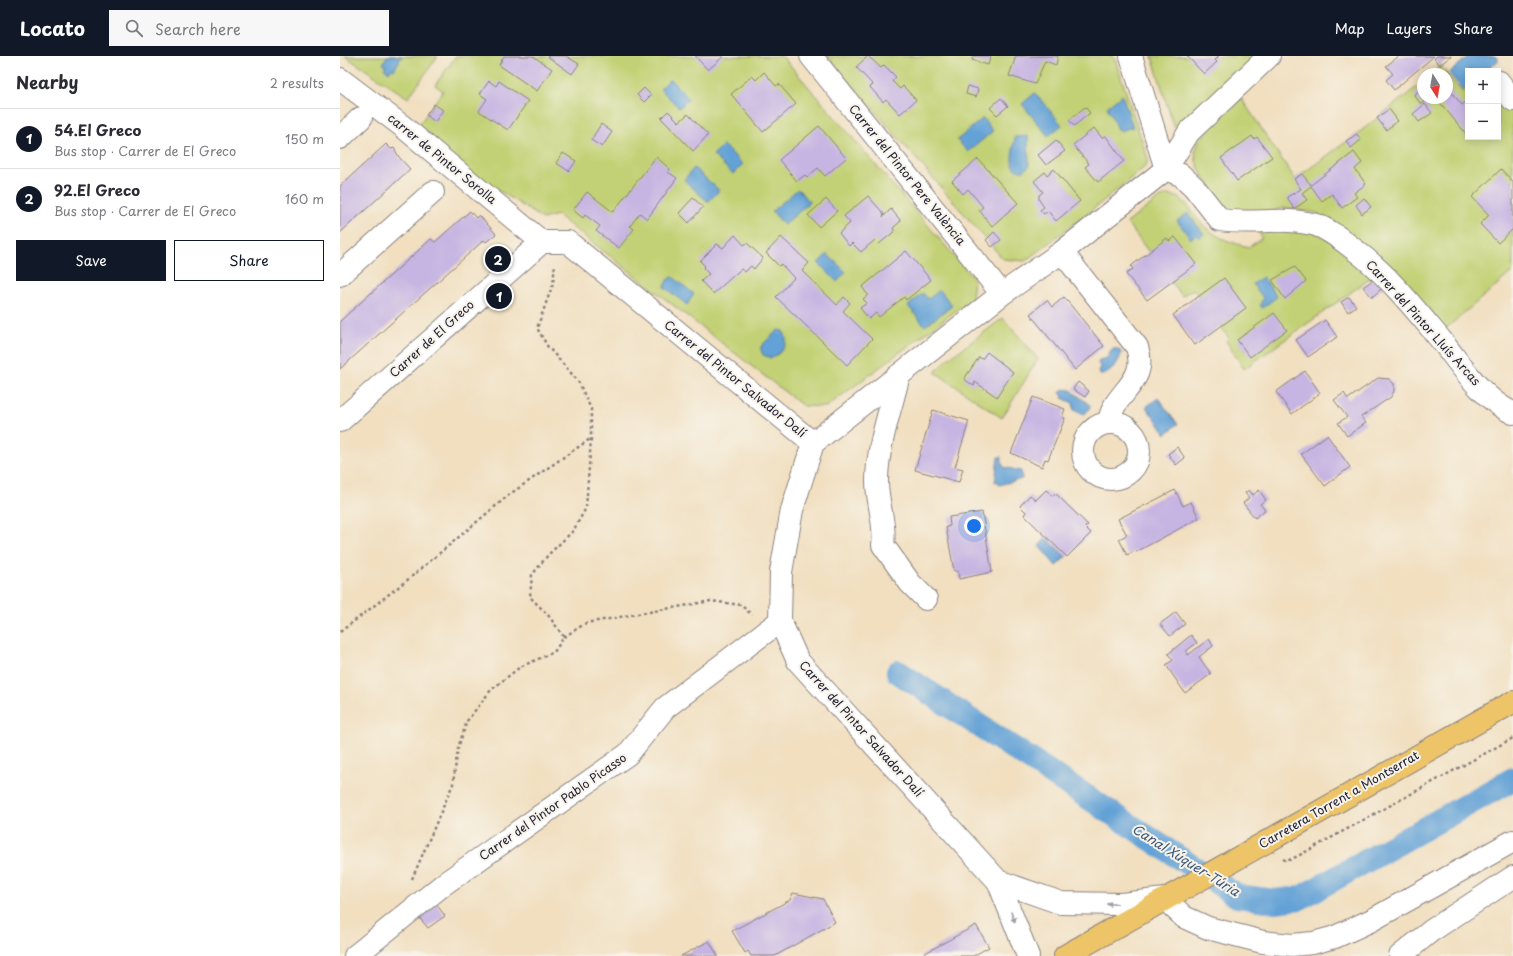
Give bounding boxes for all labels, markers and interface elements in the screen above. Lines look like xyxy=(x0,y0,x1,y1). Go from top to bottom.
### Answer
search box xyxy=(109,10,389,46)
text: Locato xyxy=(20,14,85,42)
icon: search xyxy=(123,17,145,39)
text: Search here xyxy=(155,17,241,40)
text: Map xyxy=(1335,18,1365,39)
text: Layers xyxy=(1387,18,1432,39)
text: Share xyxy=(1454,18,1493,39)
north arrow xyxy=(1417,68,1453,104)
map controls xyxy=(1465,68,1501,140)
button: + xyxy=(1465,68,1501,104)
text: Nearby xyxy=(16,69,78,95)
text: 2 results xyxy=(270,73,324,92)
street label: Carrer del Pintor Pere València xyxy=(845,100,971,249)
button: − xyxy=(1465,104,1501,140)
street label: carrer de Pintor Sorolla xyxy=(384,109,501,208)
text: 54.El Greco xyxy=(54,118,141,141)
text: 1 xyxy=(26,129,32,148)
text: 150 m xyxy=(285,129,324,148)
text: Bus stop · Carrer de El Greco xyxy=(54,141,236,160)
text: 92.El Greco xyxy=(54,178,140,201)
text: 2 xyxy=(24,189,34,208)
text: 160 m xyxy=(285,189,324,208)
text: Bus stop · Carrer de El Greco xyxy=(54,201,236,220)
button: Save xyxy=(16,240,166,281)
button: Share xyxy=(174,240,324,281)
pin: 2 xyxy=(485,244,511,274)
street label: Carrer del Pintor Lluís Arcas xyxy=(1362,256,1485,389)
pin: 1 xyxy=(486,281,512,311)
street label: Carrer de El Greco xyxy=(385,295,478,381)
street label: Carrer del Pintor Salvador Dalí xyxy=(661,315,811,441)
your location xyxy=(964,516,984,536)
street label: Carrer del Pintor Salvador Dalí xyxy=(796,656,928,801)
street label: Carretera Torrent a Montserrat xyxy=(1255,746,1422,853)
street label: Carrer del Pintor Pablo Picasso xyxy=(475,748,630,864)
water label: Canal Xúquer-Túria xyxy=(1129,819,1244,901)
one-way arrow xyxy=(1105,901,1118,907)
one-way arrow xyxy=(1010,912,1016,924)

